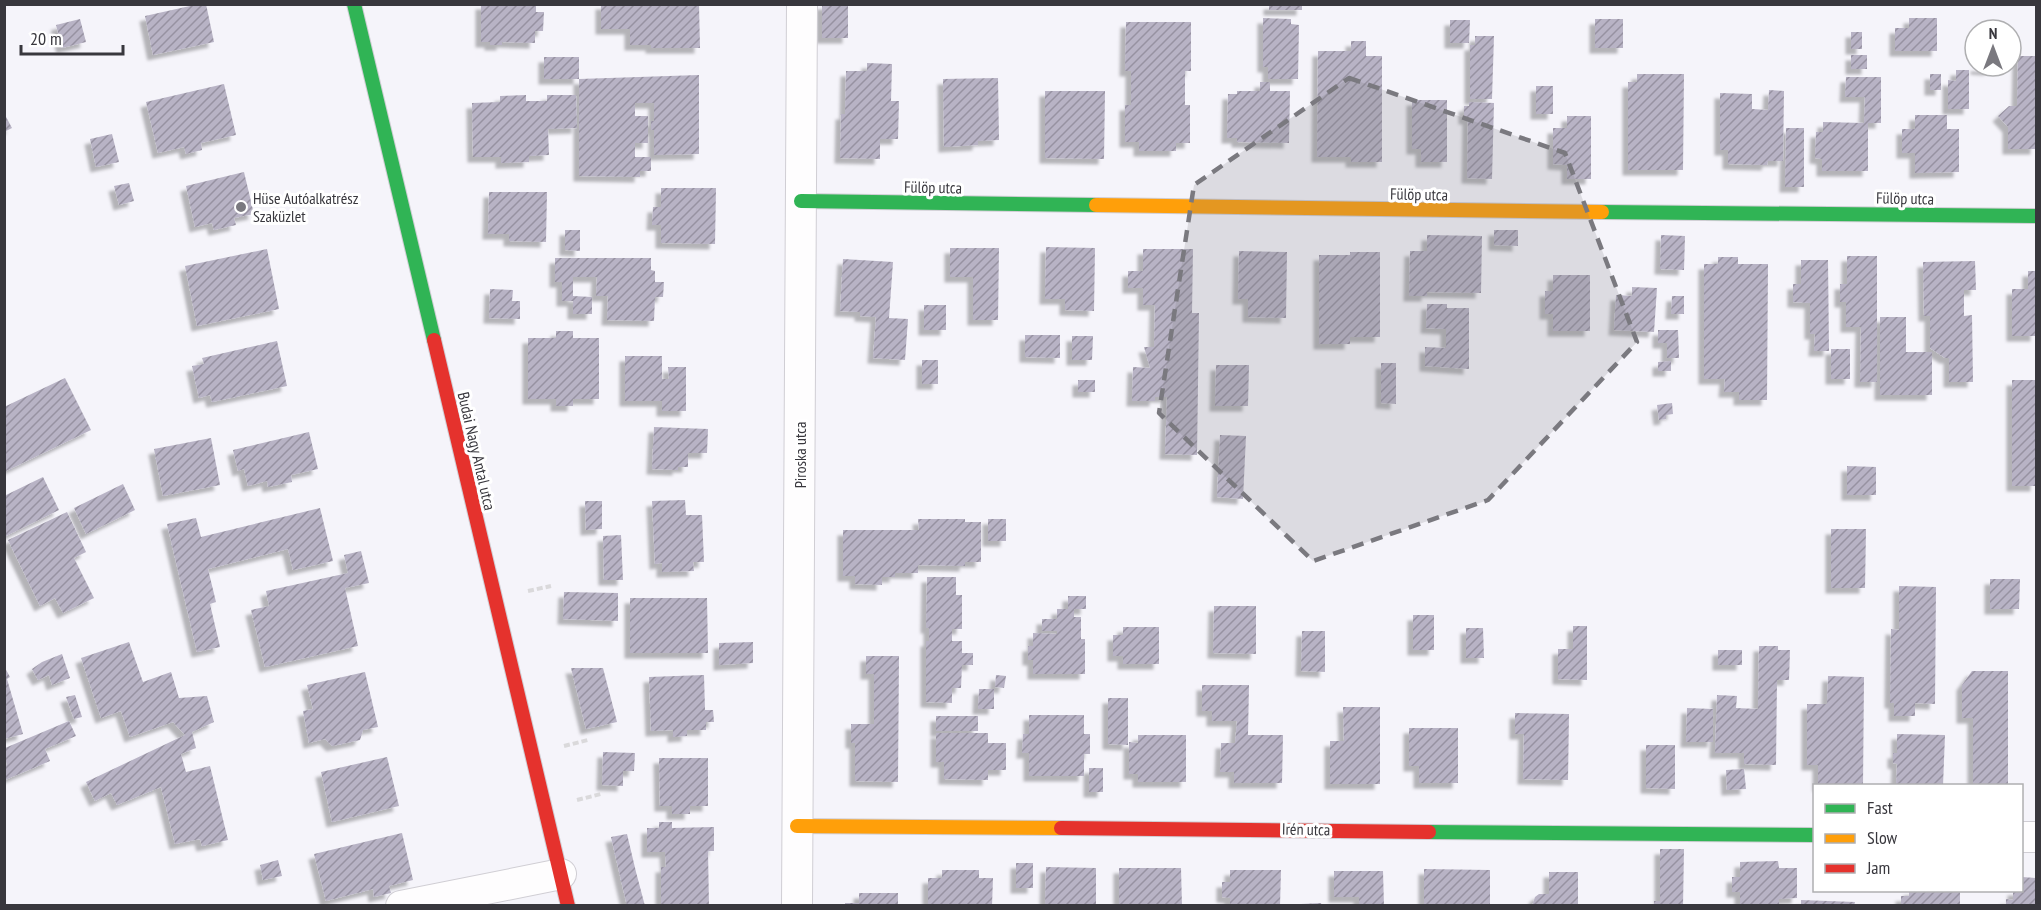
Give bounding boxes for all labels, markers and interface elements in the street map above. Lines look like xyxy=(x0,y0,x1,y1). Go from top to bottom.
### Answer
scale bar xyxy=(21,18,123,56)
north arrow xyxy=(1963,18,2023,78)
text: N xyxy=(1989,23,1997,43)
text: 20 m xyxy=(30,27,62,50)
street label: Fülöp utca xyxy=(904,176,962,198)
street label: Fülöp utca xyxy=(1390,183,1448,205)
street label: Fülöp utca xyxy=(1876,187,1934,209)
place label: Hüse Autóalkatrész Szaküzlet xyxy=(253,188,359,226)
marker: Hüse Autóalkatrész Szaküzlet xyxy=(234,200,248,214)
street label: Budai Nagy Antal utca xyxy=(454,390,500,512)
street label: Piroska utca xyxy=(790,422,810,488)
legend xyxy=(1813,784,2023,892)
text: Fast xyxy=(1867,796,1893,819)
street label: Irén utca xyxy=(1282,819,1330,839)
text: Slow xyxy=(1867,826,1898,849)
text: Jam xyxy=(1866,856,1890,879)

